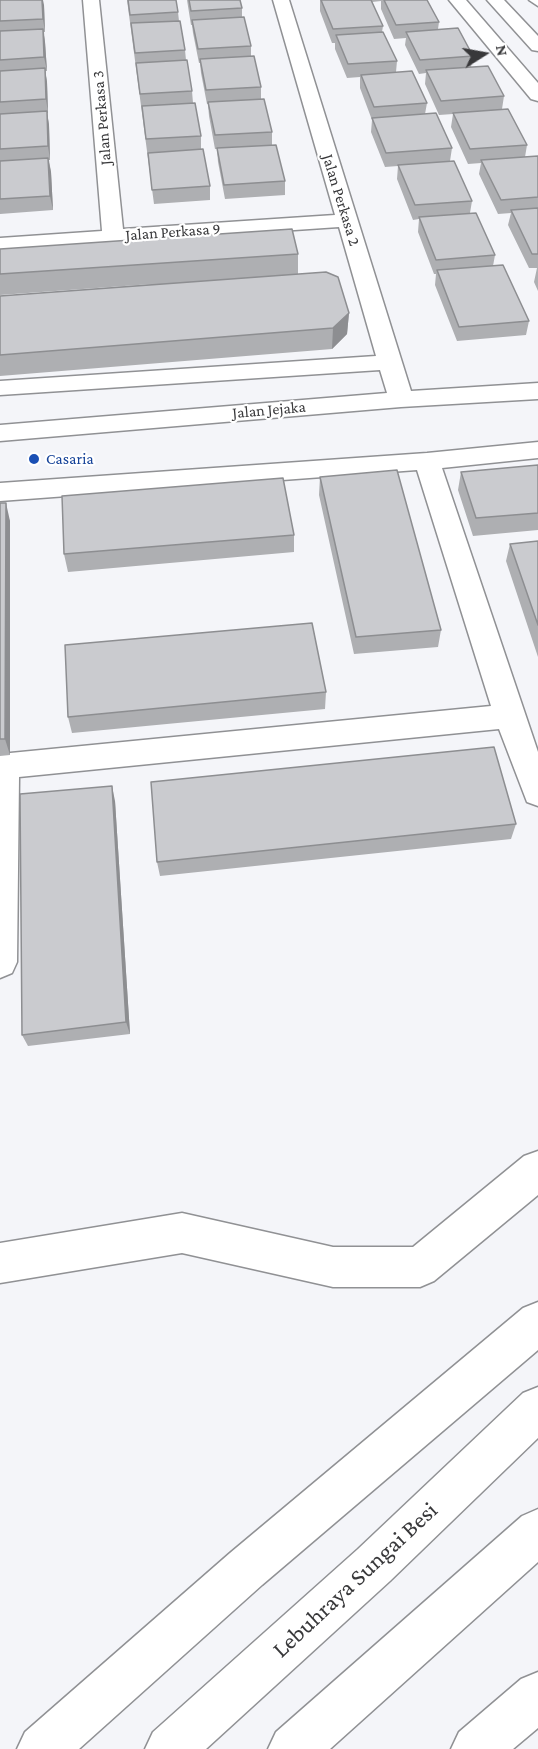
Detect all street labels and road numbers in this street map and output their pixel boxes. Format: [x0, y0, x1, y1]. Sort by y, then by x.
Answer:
street label: Jalan Perkasa 3 [88, 70, 116, 166]
street label: Jalan Perkasa 2 [318, 152, 364, 248]
street label: Jalan Perkasa 9 [125, 219, 221, 245]
street label: Jalan Jejaka [232, 397, 306, 423]
street label: Lebuhraya Sungai Besi [266, 1496, 444, 1664]

